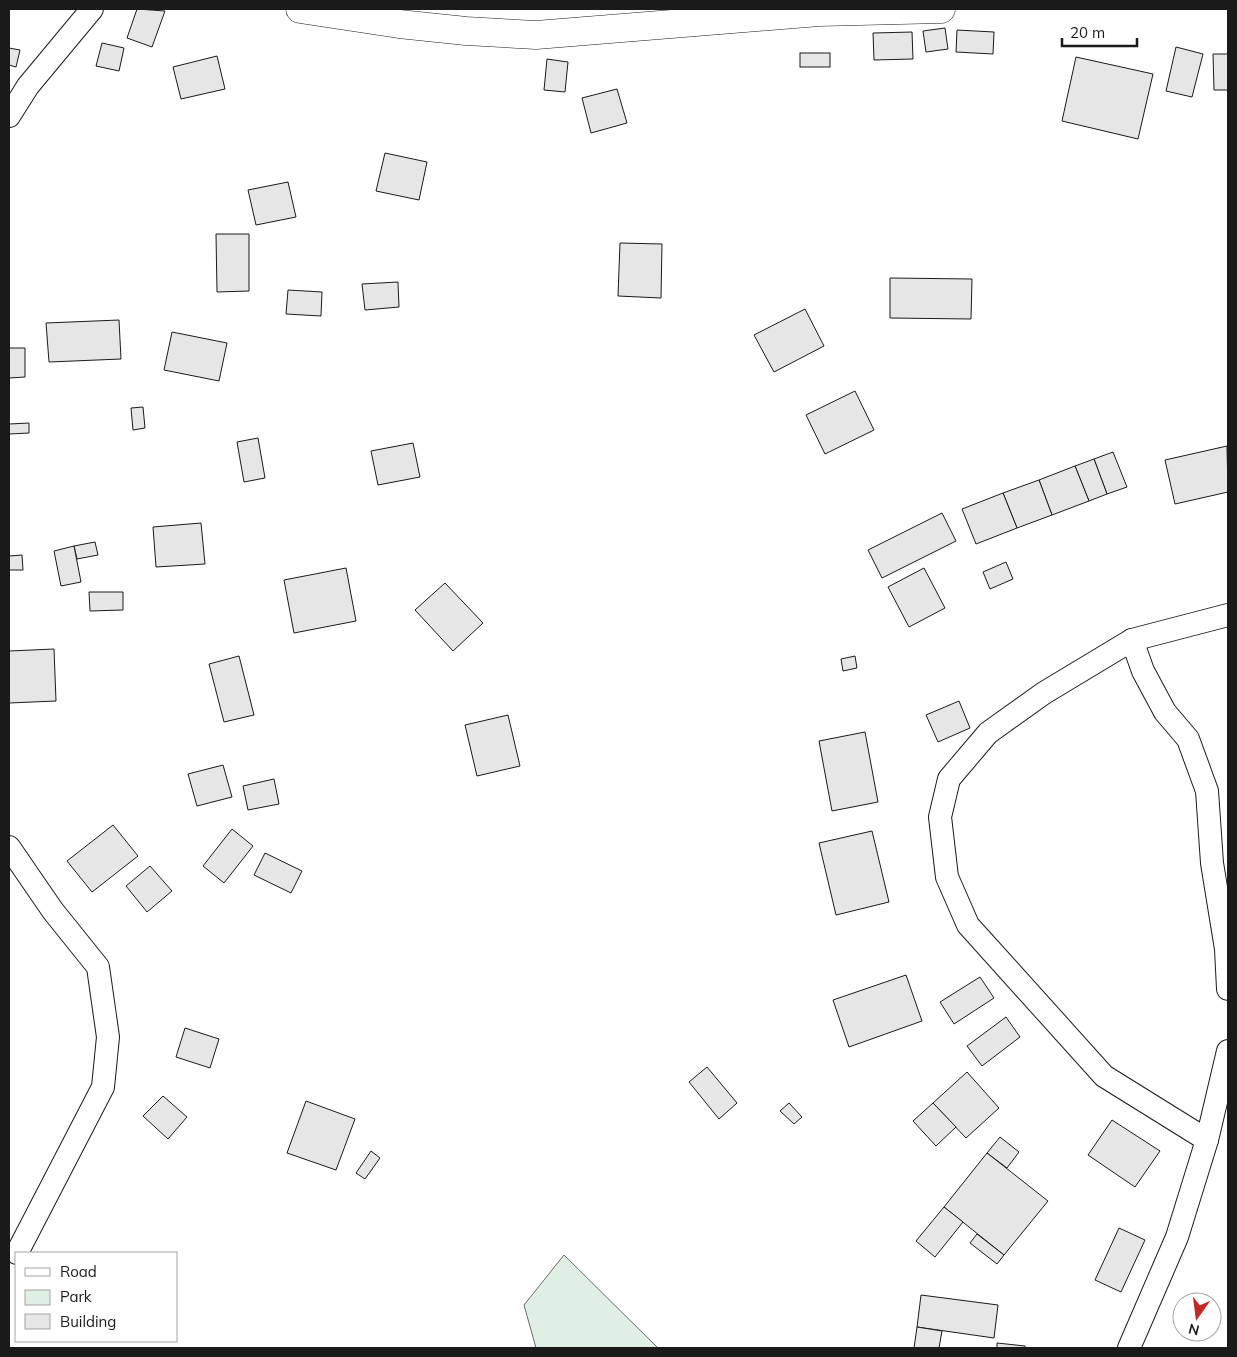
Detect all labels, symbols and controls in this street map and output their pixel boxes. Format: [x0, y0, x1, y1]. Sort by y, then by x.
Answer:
scale bar [1062, 15, 1137, 47]
text: 20 m [1070, 23, 1105, 42]
legend [15, 1252, 178, 1342]
text: Road [60, 1262, 97, 1281]
text: Park [60, 1287, 92, 1306]
north arrow [1172, 1292, 1222, 1342]
text: Building [60, 1312, 116, 1331]
text: N [1187, 1320, 1201, 1340]

